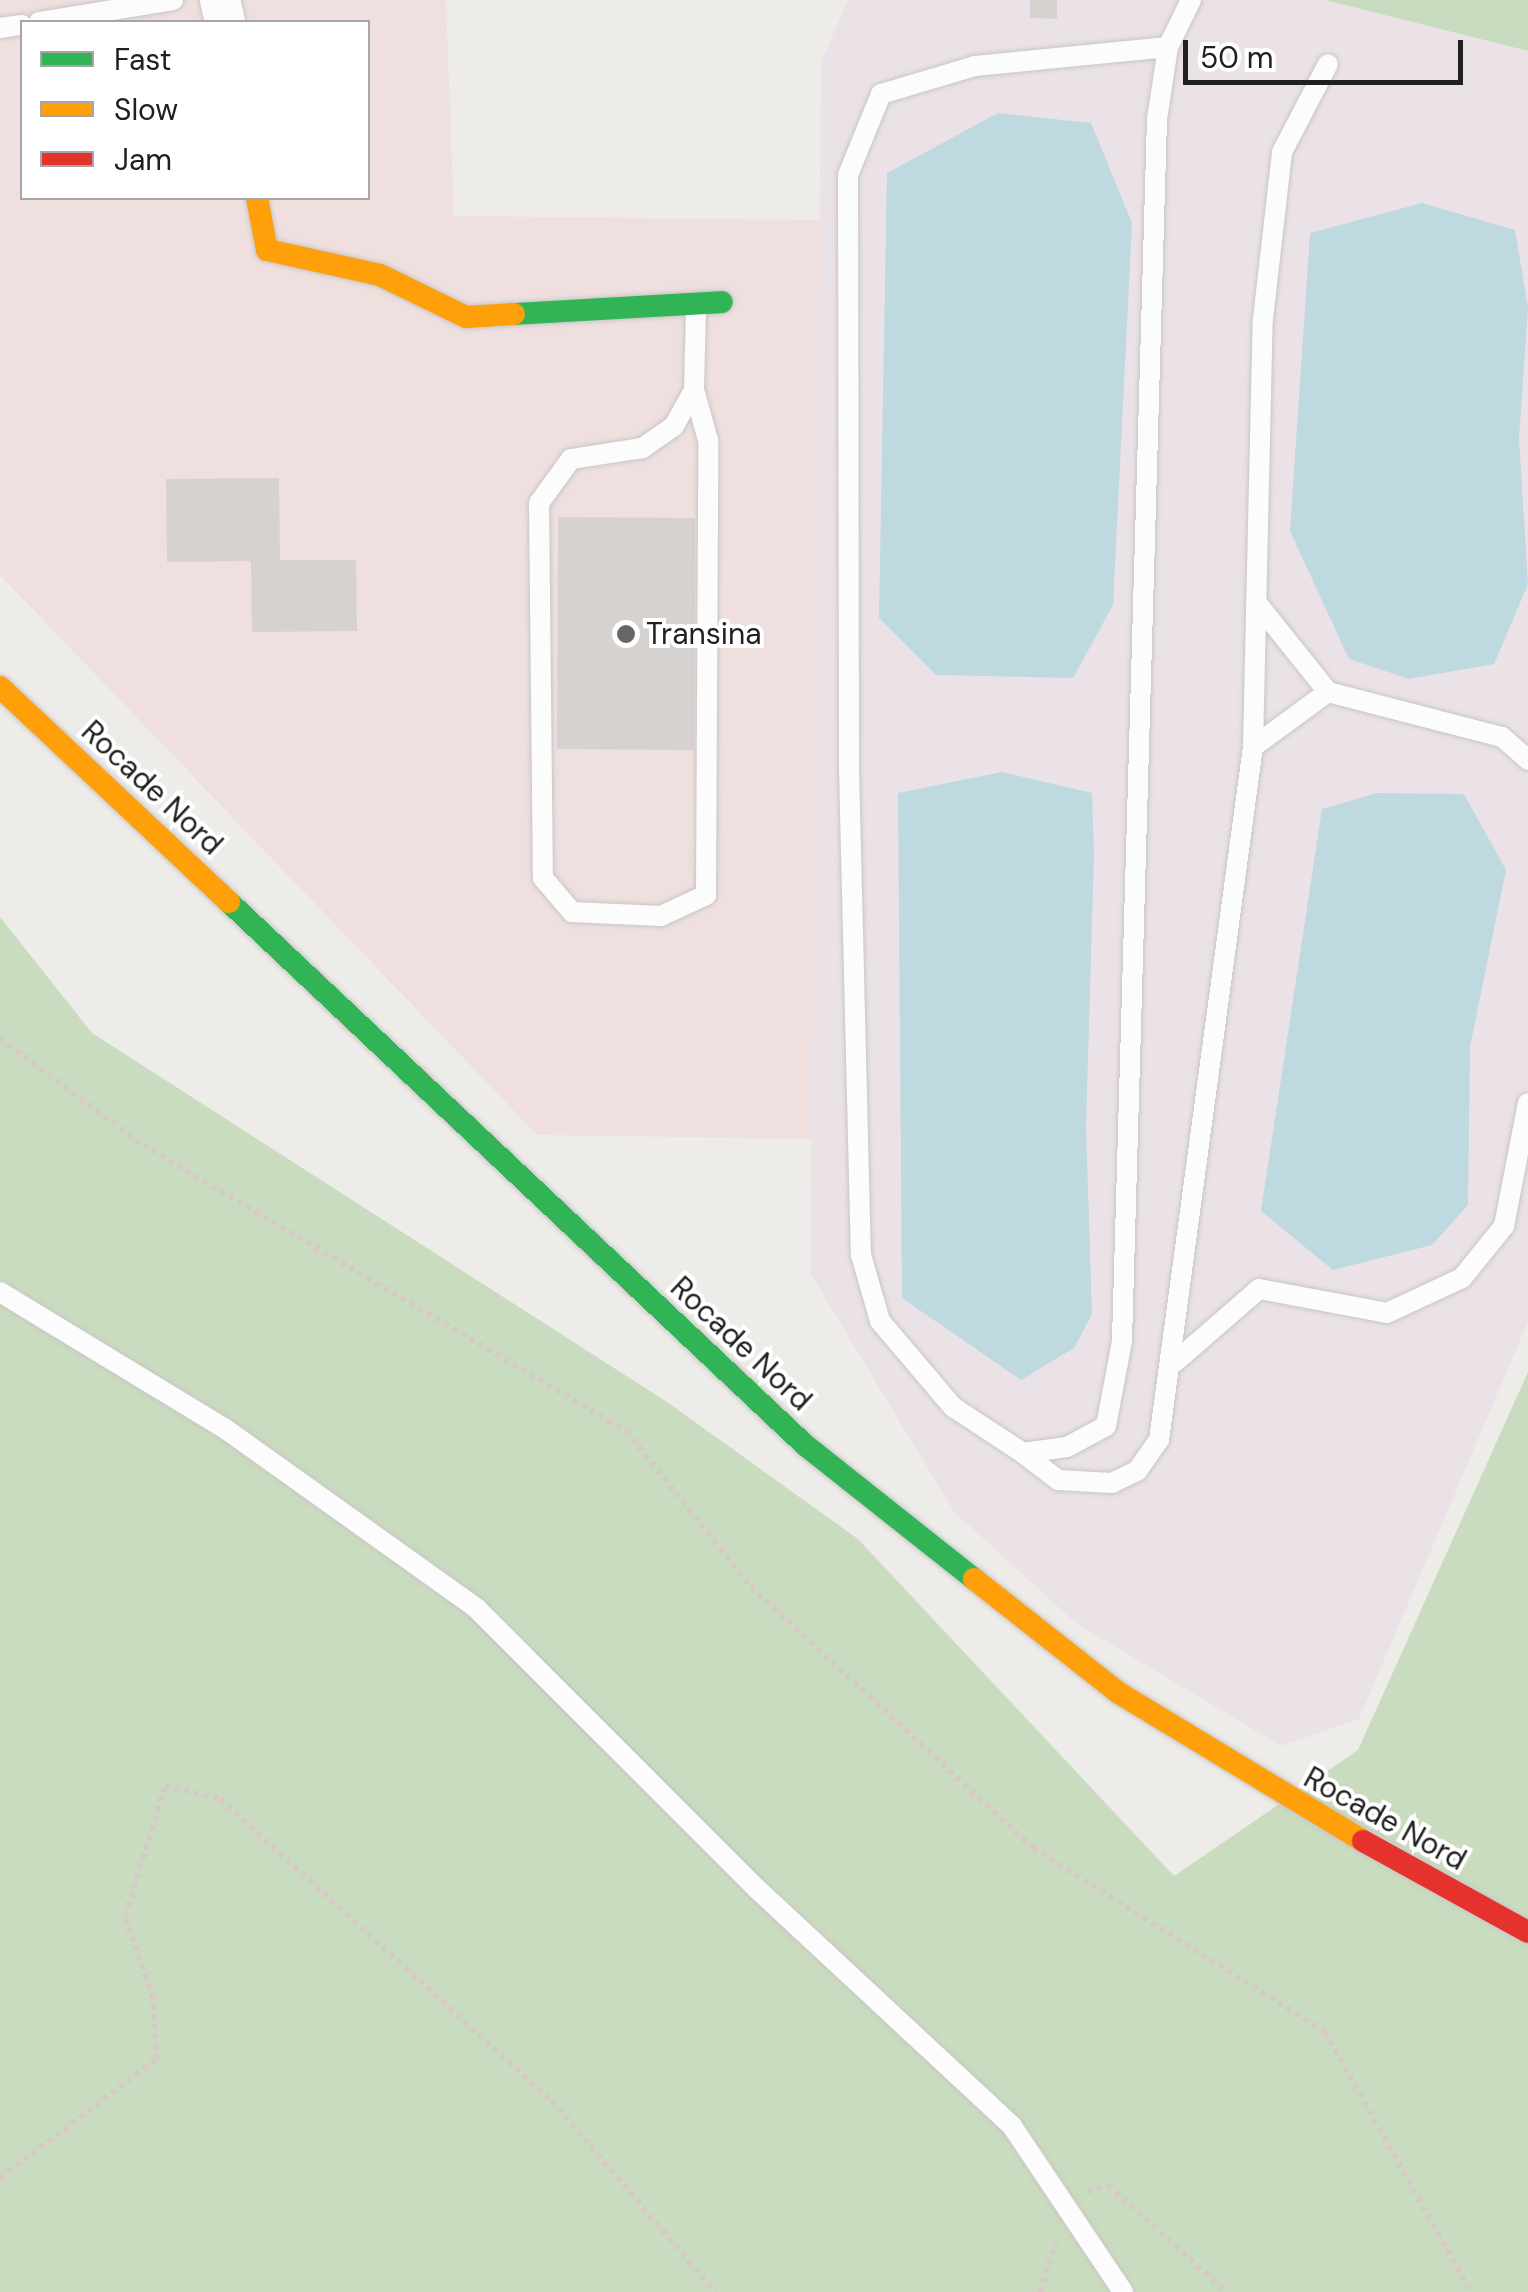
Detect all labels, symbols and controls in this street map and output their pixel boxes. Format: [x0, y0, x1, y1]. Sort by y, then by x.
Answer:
legend [20, 20, 370, 200]
scale bar [1188, 20, 1468, 82]
text: 50 m [1200, 38, 1274, 77]
text: Fast [114, 40, 172, 79]
text: Slow [114, 90, 178, 129]
text: Jam [114, 140, 172, 179]
place label: Transina [646, 616, 762, 652]
marker: Transina [615, 623, 637, 645]
street label: Rocade Nord [74, 713, 230, 863]
street label: Rocade Nord [663, 1269, 819, 1419]
street label: Rocade Nord [1298, 1760, 1472, 1878]

